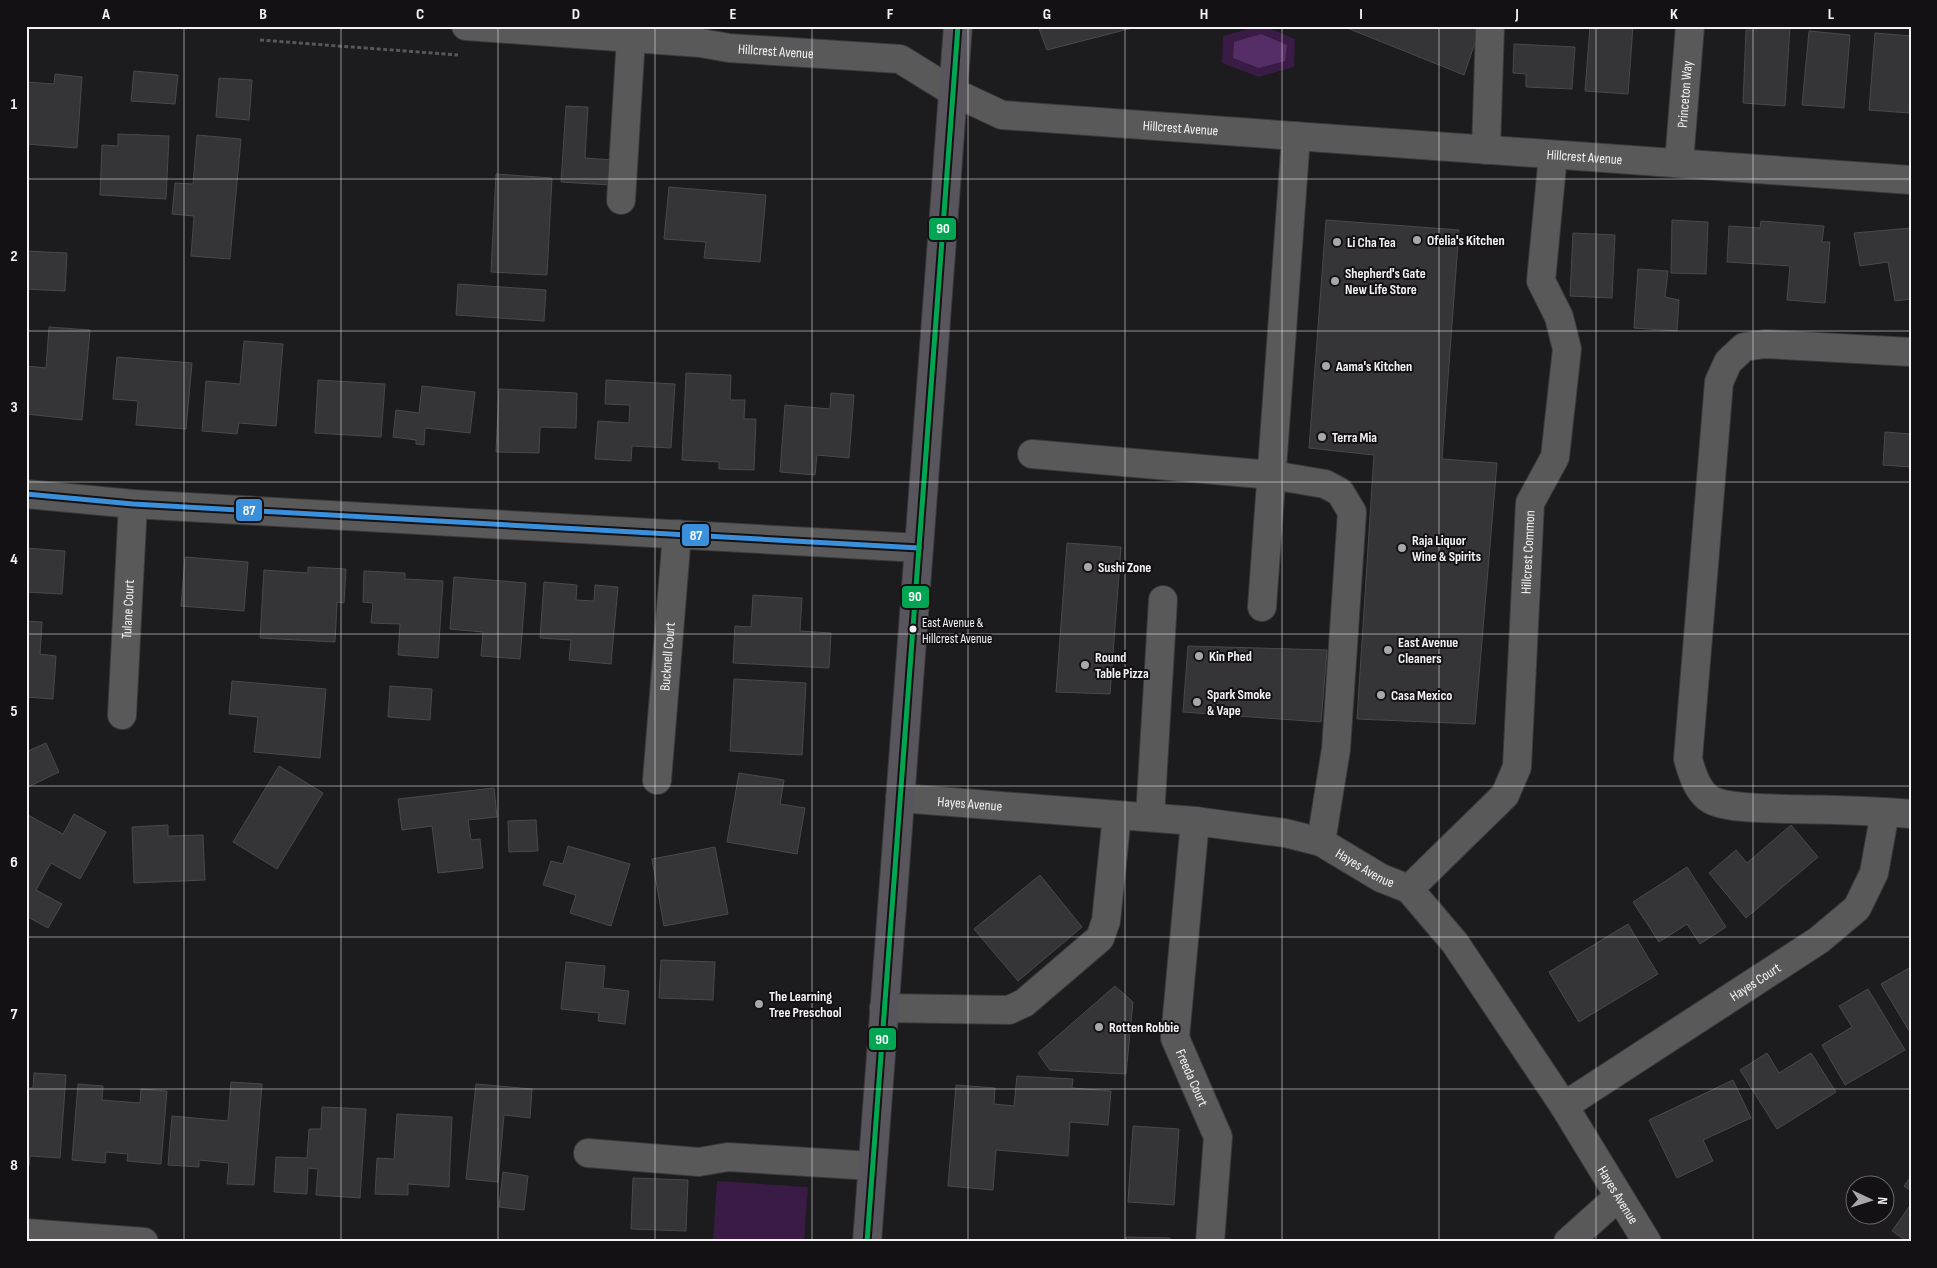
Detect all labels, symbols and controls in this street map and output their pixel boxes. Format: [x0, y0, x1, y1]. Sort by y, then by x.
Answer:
text: A [101, 5, 110, 24]
text: B [259, 5, 267, 24]
text: C [416, 5, 424, 24]
text: D [572, 5, 580, 24]
text: E [730, 5, 737, 24]
text: F [887, 5, 894, 24]
text: G [1043, 5, 1051, 24]
text: H [1200, 5, 1208, 24]
text: I [1359, 5, 1363, 24]
text: J [1514, 5, 1519, 24]
text: K [1670, 5, 1678, 24]
text: L [1828, 5, 1835, 24]
street label: Hillcrest Avenue [737, 41, 814, 62]
street label: Princeton Way [1674, 59, 1696, 129]
text: 1 [11, 95, 18, 114]
street label: Hillcrest Avenue [1142, 117, 1219, 139]
street label: Hillcrest Avenue [1546, 146, 1623, 168]
line badge: 90 [928, 217, 957, 241]
text: 90 [936, 220, 950, 237]
place label: Ofelia's Kitchen [1427, 232, 1505, 249]
place label: Li Cha Tea [1347, 234, 1396, 251]
marker: Ofelia's Kitchen [1411, 234, 1423, 246]
marker: Li Cha Tea [1331, 236, 1343, 248]
text: 2 [10, 247, 18, 266]
place label: Shepherd's Gate New Life Store [1345, 265, 1426, 298]
marker: Shepherd's Gate New Life Store [1329, 275, 1341, 287]
place label: Aama's Kitchen [1335, 358, 1412, 375]
marker: Aama's Kitchen [1320, 360, 1332, 372]
text: 3 [10, 398, 18, 417]
place label: Terra Mia [1332, 429, 1377, 446]
marker: Terra Mia [1316, 431, 1328, 443]
line badge: 87 [235, 498, 263, 522]
text: 87 [243, 502, 256, 519]
street label: Hillcrest Common [1518, 510, 1539, 594]
line badge: 87 [681, 523, 710, 547]
text: 87 [690, 527, 703, 544]
place label: Raja Liquor Wine & Spirits [1412, 532, 1481, 565]
marker: Raja Liquor Wine & Spirits [1396, 542, 1408, 554]
text: 4 [10, 550, 18, 569]
place label: Sushi Zone [1098, 559, 1151, 576]
marker: Sushi Zone [1082, 561, 1094, 573]
street label: Tulane Court [118, 579, 138, 639]
line badge: 90 [901, 585, 930, 609]
text: 90 [908, 588, 922, 605]
place label: East Avenue & Hillcrest Avenue [922, 615, 992, 647]
street label: Bucknell Court [656, 621, 679, 692]
marker: East Avenue & Hillcrest Avenue [908, 624, 918, 634]
place label: East Avenue Cleaners [1398, 634, 1458, 667]
marker: East Avenue Cleaners [1382, 644, 1394, 656]
place label: Kin Phed [1209, 648, 1252, 665]
place label: Round Table Pizza [1095, 649, 1149, 682]
marker: Kin Phed [1193, 650, 1205, 662]
marker: Round Table Pizza [1079, 659, 1091, 671]
place label: Spark Smoke & Vape [1207, 686, 1271, 719]
place label: Casa Mexico [1391, 687, 1452, 704]
marker: Casa Mexico [1375, 689, 1387, 701]
marker: Spark Smoke & Vape [1191, 696, 1203, 708]
text: 5 [10, 702, 18, 721]
street label: Hayes Avenue [937, 793, 1003, 815]
street label: Hayes Avenue [1332, 845, 1397, 891]
text: 6 [10, 853, 18, 872]
street label: Hayes Court [1727, 959, 1784, 1005]
place label: The Learning Tree Preschool [769, 988, 842, 1021]
marker: The Learning Tree Preschool [753, 998, 765, 1010]
text: 7 [11, 1005, 18, 1024]
place label: Rotten Robbie [1109, 1019, 1179, 1036]
marker: Rotten Robbie [1093, 1021, 1105, 1033]
line badge: 90 [868, 1027, 897, 1051]
text: 90 [875, 1031, 889, 1048]
street label: Freeda Court [1172, 1047, 1212, 1109]
text: 8 [10, 1156, 18, 1175]
street label: Hayes Avenue [1594, 1163, 1642, 1227]
north arrow [1844, 1176, 1894, 1226]
text: N [1874, 1197, 1891, 1205]

